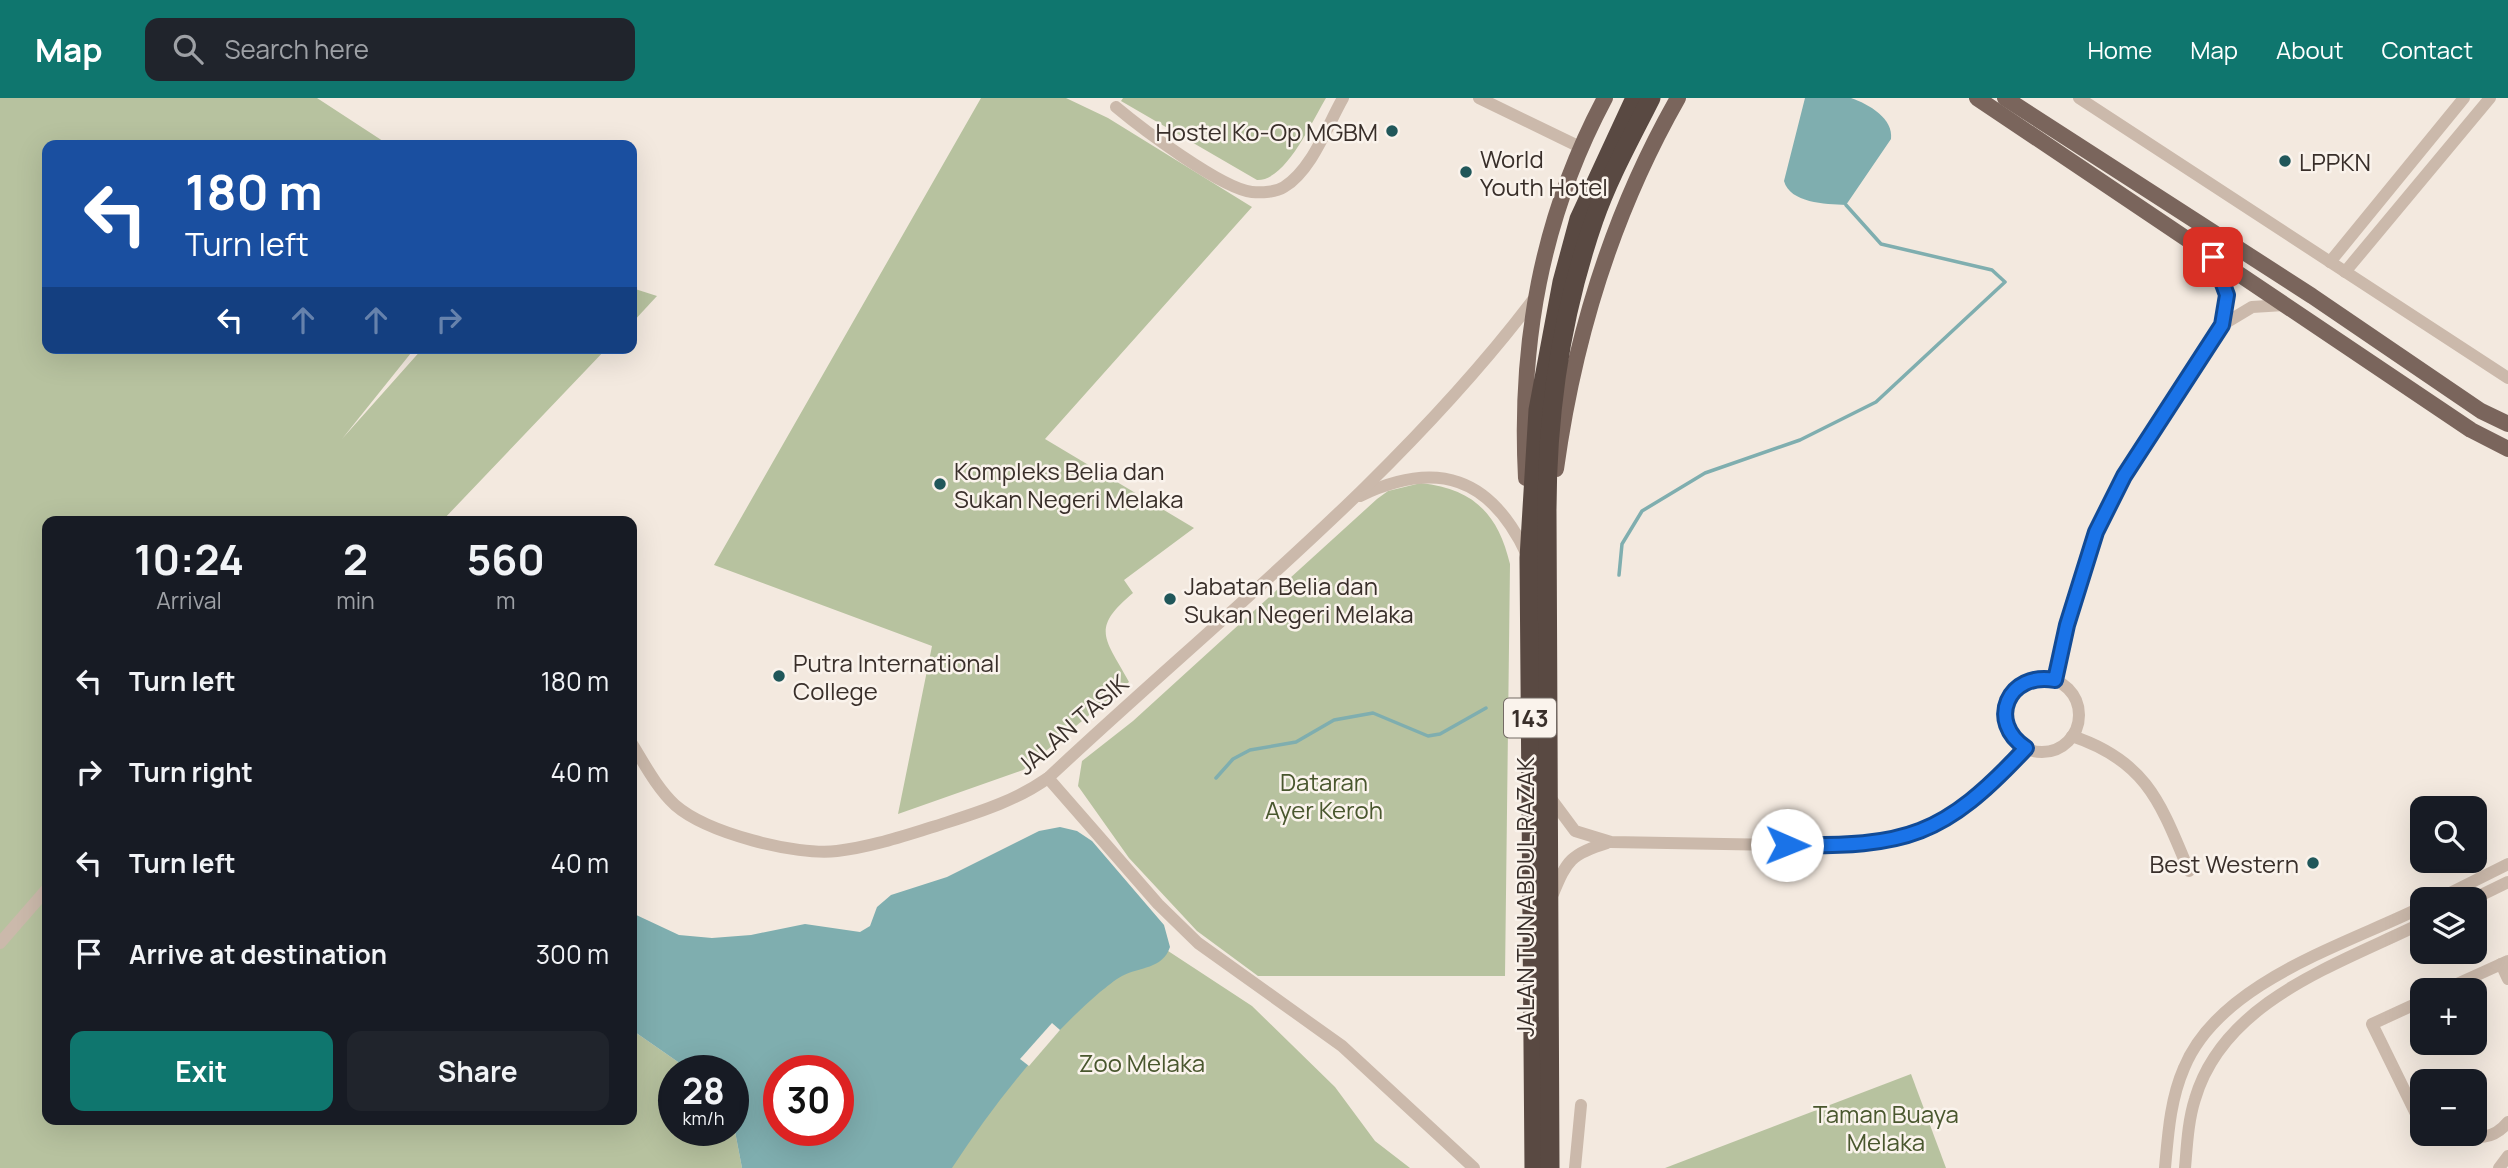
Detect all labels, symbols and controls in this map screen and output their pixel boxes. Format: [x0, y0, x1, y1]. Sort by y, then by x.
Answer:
search box [145, 18, 635, 81]
text: Map [35, 27, 103, 72]
icon: search [169, 30, 207, 68]
text: Search here [225, 31, 369, 67]
text: Home [2087, 33, 2152, 66]
text: Map [2190, 33, 2238, 66]
text: About [2276, 33, 2344, 66]
text: Contact [2382, 33, 2473, 66]
place label: Hostel Ko-Op MGBM [1155, 115, 1378, 148]
marker: Hostel Ko-Op MGBM [1384, 123, 1400, 139]
place label: World Youth Hotel [1480, 142, 1608, 203]
place label: LPPKN [2299, 145, 2371, 178]
marker: LPPKN [2277, 153, 2293, 169]
text: 180 m [185, 158, 323, 225]
marker: World Youth Hotel [1458, 164, 1474, 180]
icon: left [70, 168, 161, 259]
text: Turn left [185, 222, 309, 266]
pin [2183, 227, 2243, 287]
icon: arrive [2194, 238, 2232, 276]
icon: left [211, 301, 249, 339]
icon: ahead [284, 301, 322, 339]
icon: ahead [357, 301, 395, 339]
icon: right [430, 301, 468, 339]
place label: Kompleks Belia dan Sukan Negeri Melaka [954, 454, 1183, 515]
marker: Kompleks Belia dan Sukan Negeri Melaka [932, 476, 948, 492]
text: 10:24 [134, 530, 244, 588]
text: 2 [343, 530, 368, 588]
text: 560 [467, 530, 545, 588]
place label: Jabatan Belia dan Sukan Negeri Melaka [1184, 569, 1413, 630]
text: Arrival [156, 584, 222, 616]
text: min [336, 584, 375, 616]
text: m [496, 584, 516, 616]
marker: Jabatan Belia dan Sukan Negeri Melaka [1162, 591, 1178, 607]
place label: Putra International College [793, 646, 1000, 707]
icon: left [70, 662, 108, 700]
text: Turn left [129, 663, 236, 699]
text: 180 m [541, 663, 609, 699]
street label: JALAN TASIK [1009, 666, 1135, 782]
marker: Putra International College [771, 668, 787, 684]
road number: 143 [1504, 698, 1556, 738]
icon: right [70, 753, 108, 791]
text: Turn right [129, 754, 253, 790]
text: 40 m [551, 754, 609, 790]
street label: JALAN TUN ABDUL RAZAK [1508, 756, 1541, 1037]
park label: Dataran Ayer Keroh [1265, 765, 1383, 826]
map controls [2410, 796, 2487, 1146]
button: search [2410, 796, 2487, 873]
position arrow [1750, 808, 1824, 882]
icon: left [70, 844, 108, 882]
text: Turn left [129, 845, 236, 881]
text: 40 m [551, 845, 609, 881]
place label: Best Western [2150, 847, 2299, 880]
marker: Best Western [2305, 855, 2321, 871]
button: layers [2410, 887, 2487, 964]
icon: arrive [70, 935, 108, 973]
text: Arrive at destination [129, 936, 387, 972]
text: 300 m [536, 936, 609, 972]
button: + [2410, 978, 2487, 1055]
button: Exit [70, 1031, 333, 1111]
button: Share [347, 1031, 609, 1111]
park label: Zoo Melaka [1079, 1046, 1205, 1079]
speed limit sign: 30 [763, 1055, 854, 1146]
text: 28 [682, 1067, 725, 1115]
button: − [2410, 1069, 2487, 1146]
park label: Taman Buaya Melaka [1813, 1097, 1959, 1158]
text: km/h [683, 1106, 724, 1130]

